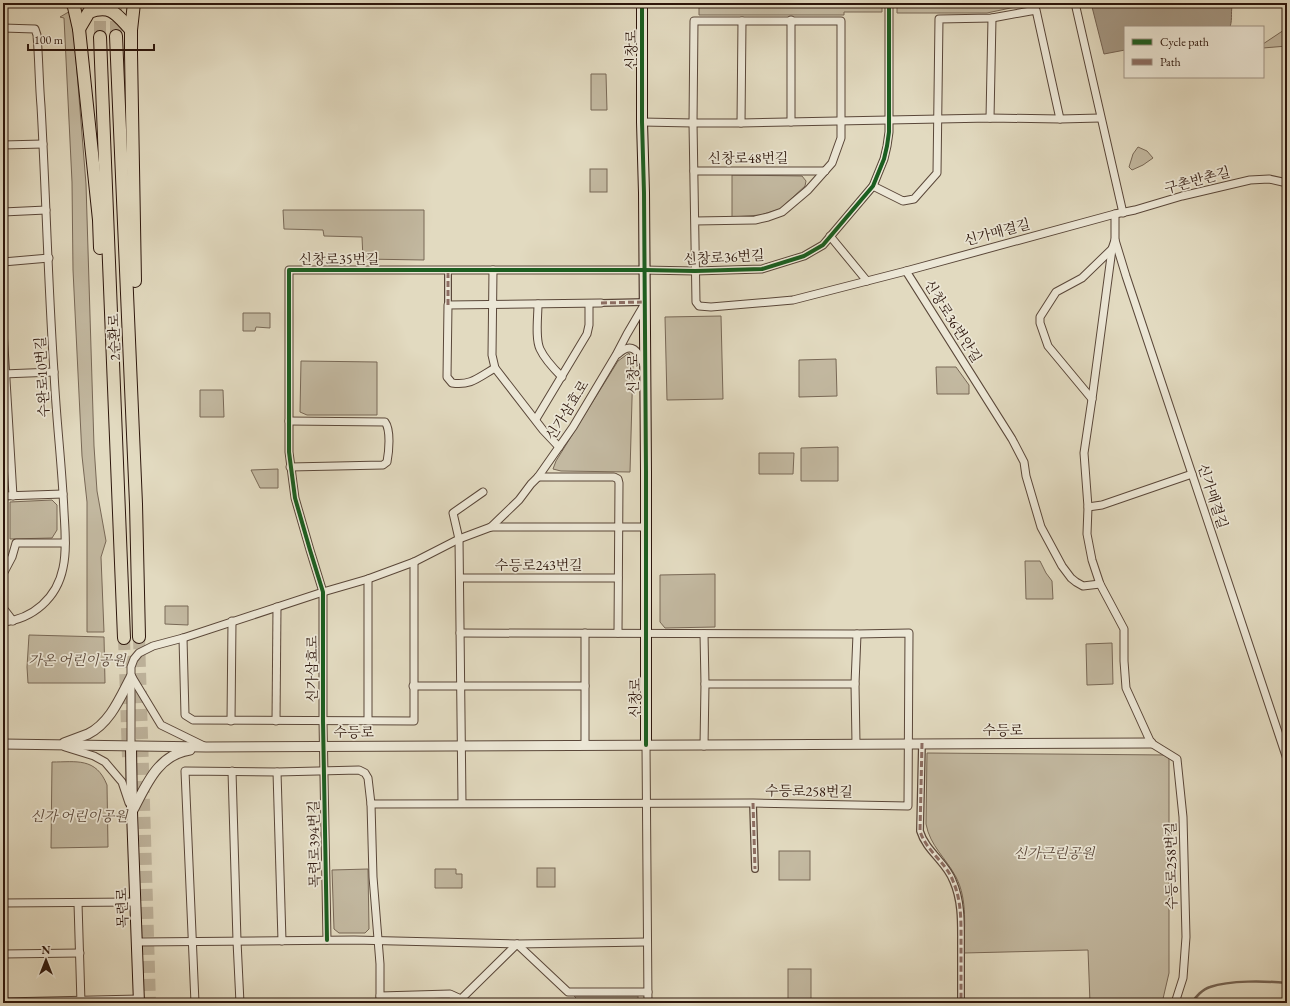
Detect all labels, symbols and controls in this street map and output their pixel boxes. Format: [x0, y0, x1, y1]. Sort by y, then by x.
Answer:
scale bar [28, 26, 154, 52]
legend [1124, 26, 1264, 78]
street label: 신창로 [622, 29, 640, 70]
text: 100 m [34, 32, 64, 48]
text: Cycle path [1160, 34, 1209, 50]
text: Path [1160, 54, 1181, 70]
street label: 신창로48번길 [707, 149, 789, 167]
street label: 구촌반촌길 [1162, 163, 1232, 197]
street label: 신가매결길 [962, 215, 1032, 249]
street label: 신창로36번길 [683, 246, 765, 268]
street label: 신창로35번길 [298, 250, 380, 268]
street label: 신창로36번안길 [920, 276, 986, 366]
street label: 2순환로 [104, 313, 124, 361]
street label: 수완로10번길 [31, 336, 53, 418]
street label: 신창로 [624, 353, 642, 394]
street label: 신가삼효로 [541, 376, 593, 443]
street label: 신가매결길 [1194, 461, 1232, 531]
street label: 수등로243번길 [495, 556, 583, 574]
street label: 신가삼효로 [303, 635, 321, 703]
park label: 가온 어린이공원 [28, 651, 127, 669]
street label: 신창로 [626, 677, 644, 718]
street label: 수등로 [983, 721, 1024, 739]
street label: 수등로 [334, 723, 375, 741]
street label: 수등로258번길 [765, 781, 853, 801]
street label: 목련로394번길 [304, 800, 324, 888]
park label: 신가 어린이공원 [30, 807, 129, 825]
street label: 수등로258번길 [1161, 822, 1181, 910]
park label: 신가근린공원 [1013, 844, 1096, 862]
street label: 목련로 [112, 887, 132, 929]
north arrow [26, 940, 66, 980]
text: N [42, 943, 51, 957]

